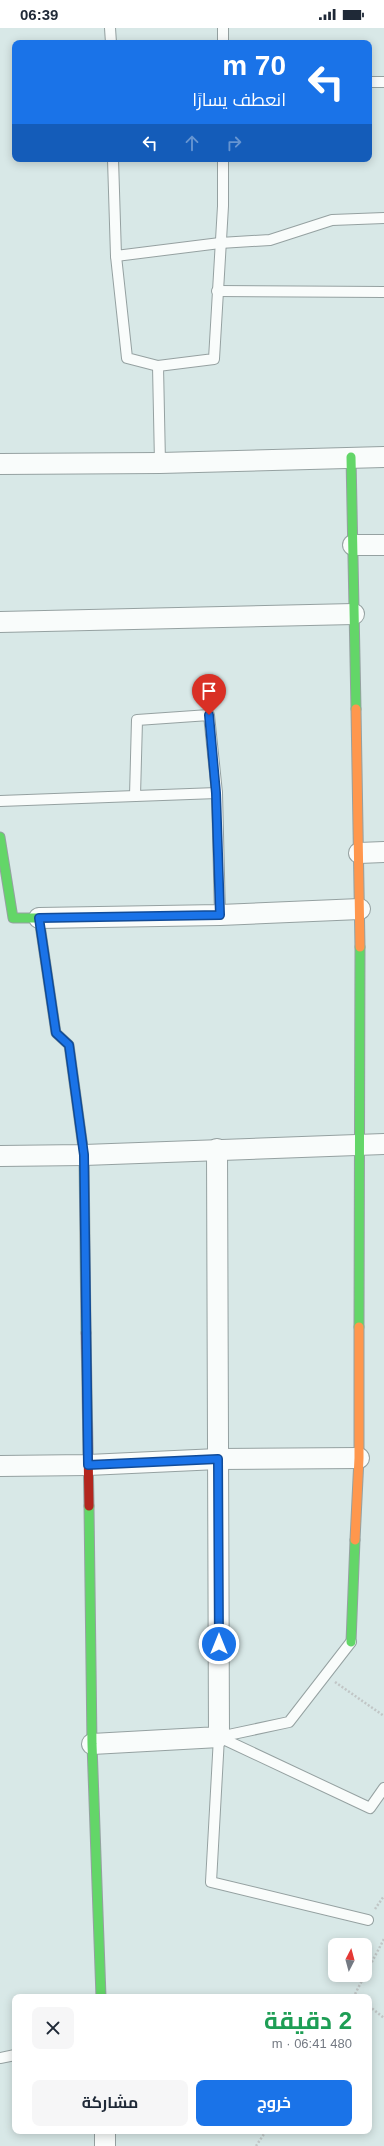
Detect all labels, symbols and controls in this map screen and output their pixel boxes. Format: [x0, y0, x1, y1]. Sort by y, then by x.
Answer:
text: 06:39 [20, 6, 58, 23]
text: 70 m [222, 50, 286, 81]
icon: left [300, 56, 352, 108]
text: انعطف يسارًا [192, 90, 286, 110]
icon: left [139, 132, 161, 154]
icon: ahead [181, 132, 203, 154]
icon: right [223, 132, 245, 154]
pin [192, 674, 226, 715]
icon: arrive [198, 680, 220, 702]
position arrow [198, 1623, 240, 1665]
north arrow [328, 1938, 372, 1982]
map controls [328, 1938, 372, 1982]
button: close [32, 2007, 74, 2049]
text: 2 دقيقة [264, 2007, 352, 2034]
text: 480 m · 06:41 [272, 2036, 352, 2051]
button: مشاركة [32, 2080, 188, 2126]
button: خروج [196, 2080, 352, 2126]

